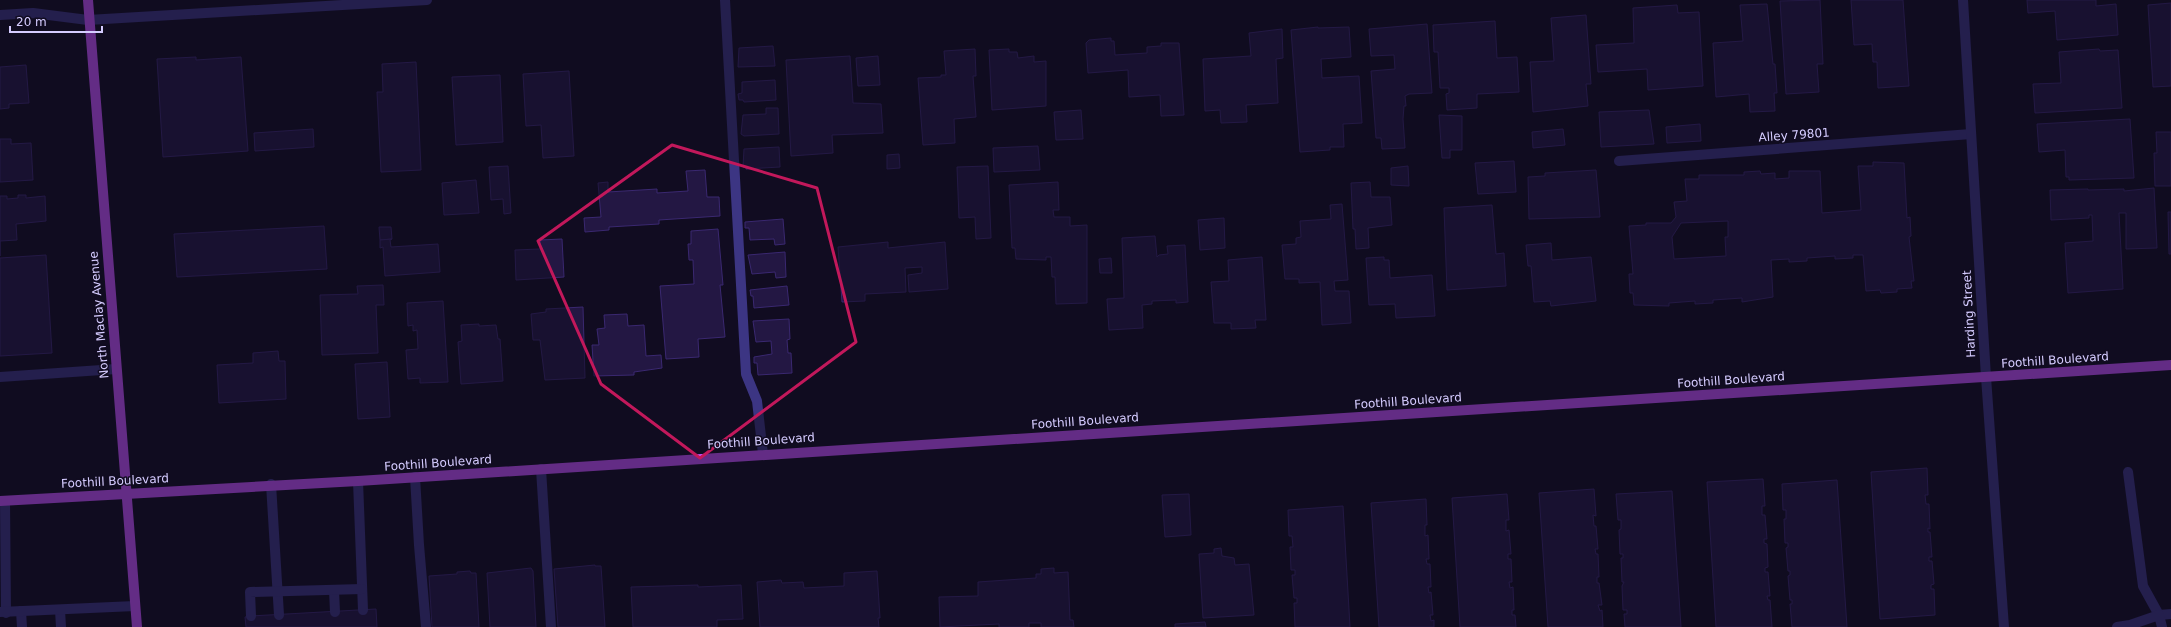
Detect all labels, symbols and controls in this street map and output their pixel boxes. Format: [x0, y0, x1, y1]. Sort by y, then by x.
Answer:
scale bar [10, 8, 102, 34]
text: 20 m [16, 15, 47, 29]
street label: Alley 79801 [1758, 126, 1830, 144]
street label: North Maclay Avenue [86, 251, 112, 379]
street label: Harding Street [1960, 270, 1978, 358]
street label: Foothill Boulevard [2001, 349, 2109, 371]
street label: Foothill Boulevard [1677, 369, 1785, 391]
street label: Foothill Boulevard [1354, 390, 1462, 412]
street label: Foothill Boulevard [1031, 410, 1139, 432]
street label: Foothill Boulevard [707, 430, 815, 452]
street label: Foothill Boulevard [384, 452, 492, 474]
street label: Foothill Boulevard [61, 471, 169, 491]

